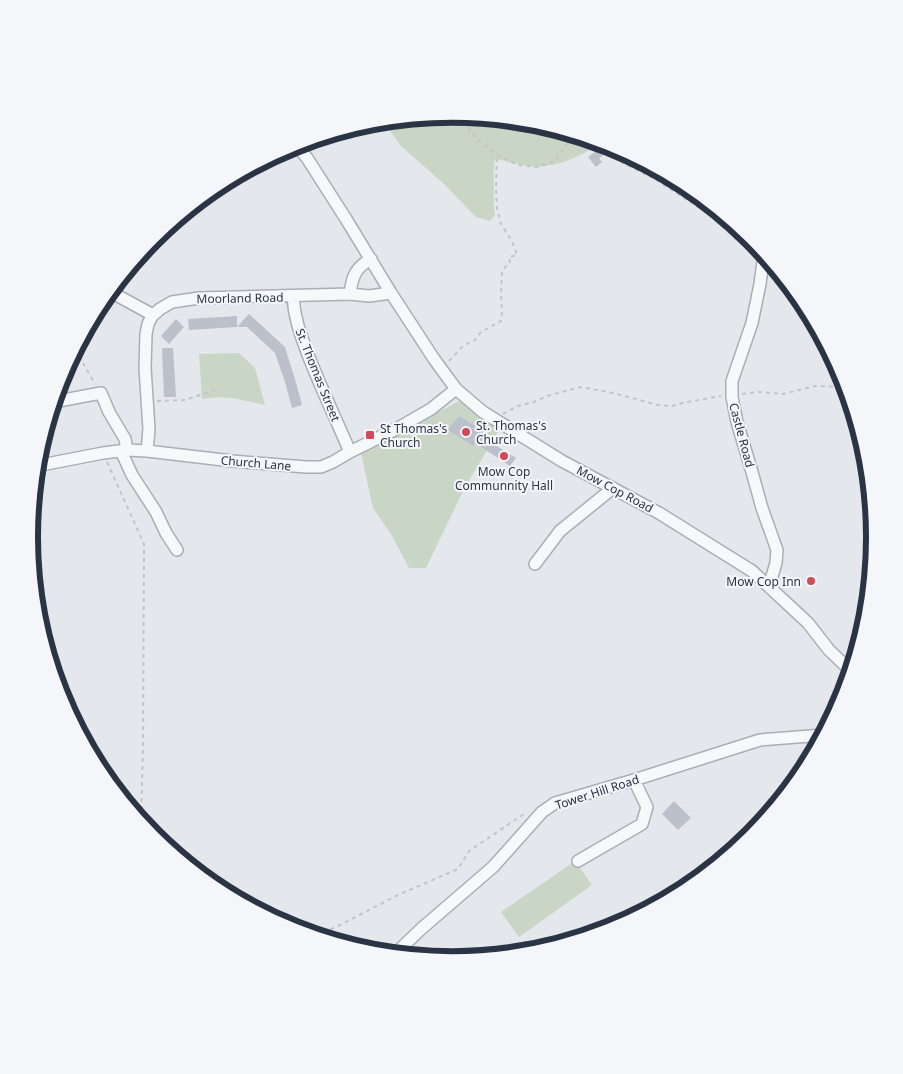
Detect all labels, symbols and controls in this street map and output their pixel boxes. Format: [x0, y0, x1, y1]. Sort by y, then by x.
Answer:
street label: Moorland Road [196, 289, 284, 307]
street label: St. Thomas Street [292, 326, 345, 425]
street label: Castle Road [725, 401, 759, 469]
place label: St. Thomas's Church [476, 417, 547, 448]
place label: St Thomas's Church [380, 420, 447, 451]
marker: St. Thomas's Church [460, 426, 472, 438]
marker: St Thomas's Church [364, 429, 376, 441]
marker: Mow Cop Communnity Hall [498, 450, 510, 462]
street label: Church Lane [220, 451, 292, 475]
street label: Mow Cop Road [574, 462, 656, 516]
place label: Mow Cop Communnity Hall [455, 463, 553, 494]
place label: Mow Cop Inn [726, 573, 801, 590]
marker: Mow Cop Inn [805, 575, 817, 587]
street label: Tower Hill Road [553, 770, 641, 814]

